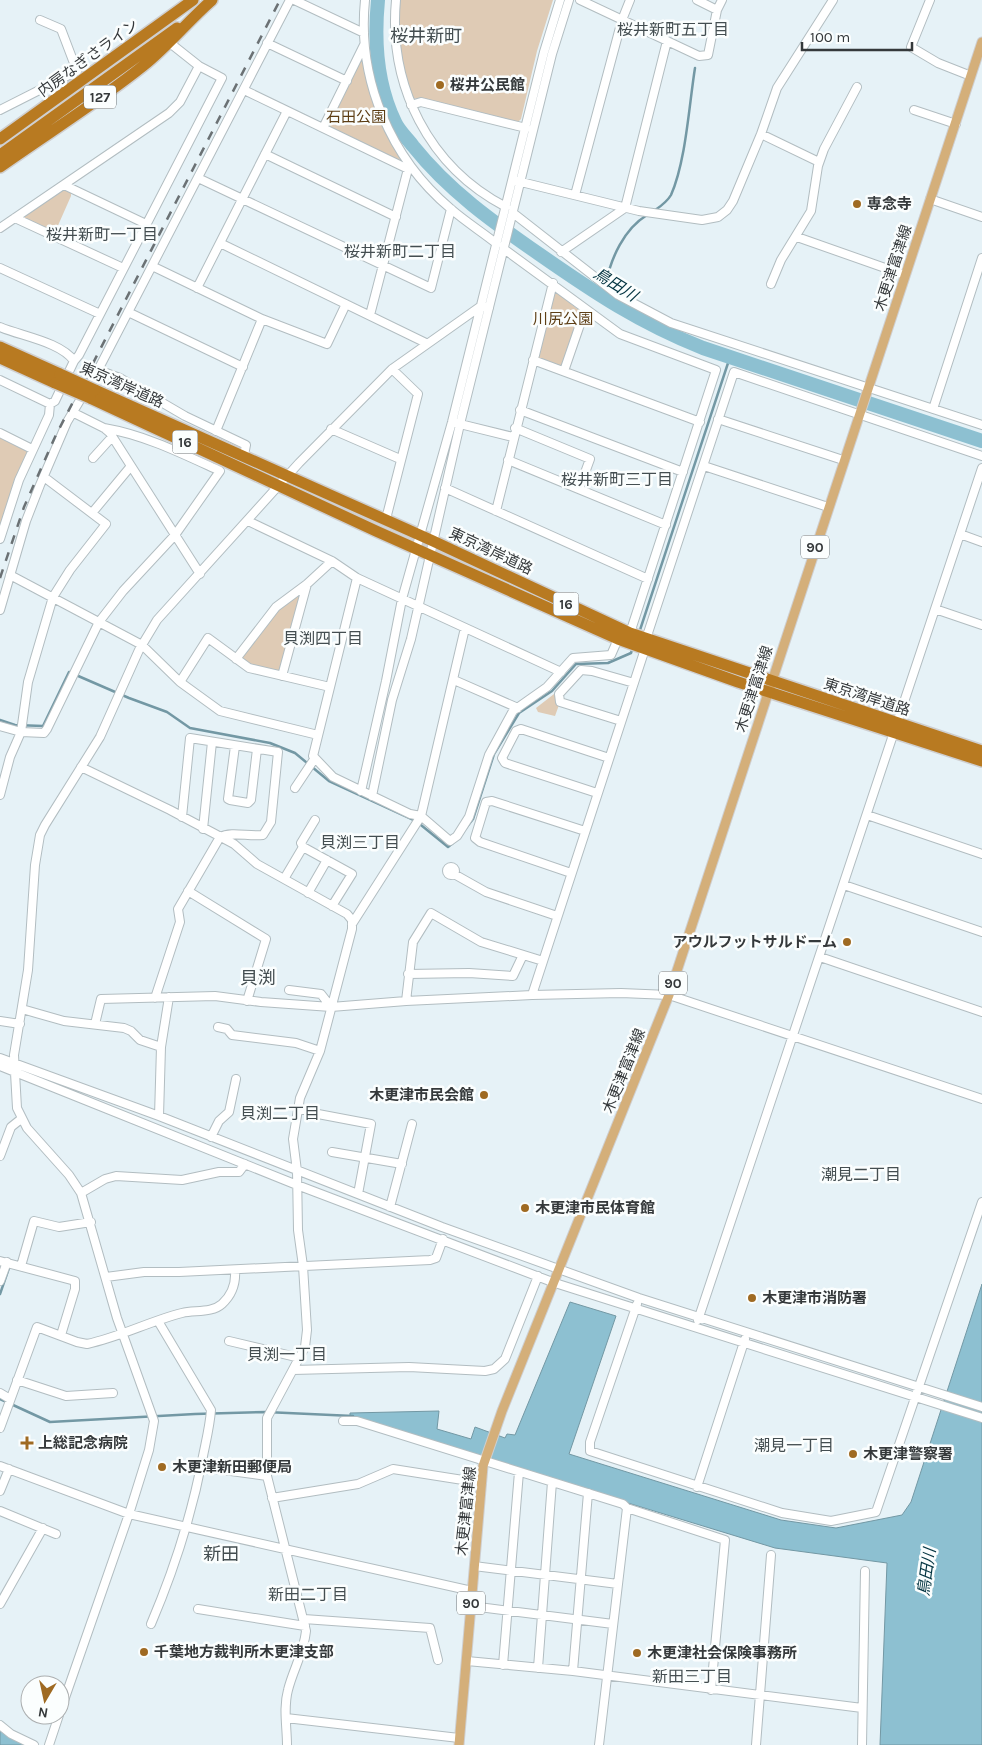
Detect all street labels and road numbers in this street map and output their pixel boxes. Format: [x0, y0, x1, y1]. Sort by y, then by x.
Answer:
street label: 内房なぎさライン [34, 15, 142, 101]
road number: 127 [84, 85, 116, 108]
street label: 木更津富津線 [871, 222, 915, 314]
street label: 東京湾岸道路 [77, 358, 167, 412]
road number: 16 [172, 431, 198, 454]
street label: 東京湾岸道路 [446, 524, 536, 578]
road number: 90 [801, 536, 829, 558]
road number: 16 [554, 592, 578, 616]
street label: 木更津富津線 [732, 643, 776, 735]
street label: 東京湾岸道路 [821, 675, 913, 719]
road number: 90 [659, 971, 687, 994]
street label: 木更津富津線 [599, 1026, 649, 1116]
street label: 木更津富津線 [452, 1465, 480, 1557]
road number: 90 [457, 1592, 485, 1615]

